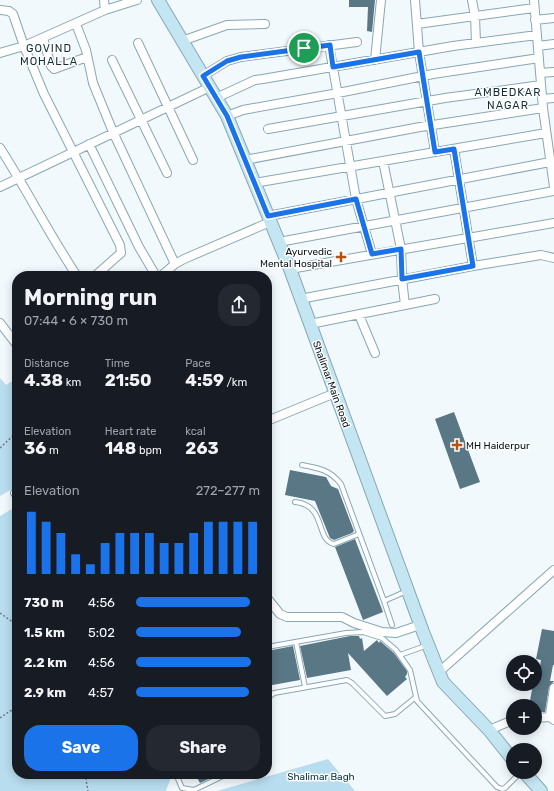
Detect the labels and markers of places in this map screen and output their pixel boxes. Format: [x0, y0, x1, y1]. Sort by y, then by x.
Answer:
pin [287, 31, 321, 65]
place label: Ayurvedic Mental Hospital [260, 246, 332, 270]
marker: Ayurvedic Mental Hospital [335, 251, 347, 263]
marker: MH Haiderpur [451, 439, 463, 451]
place label: MH Haiderpur [466, 440, 530, 452]

